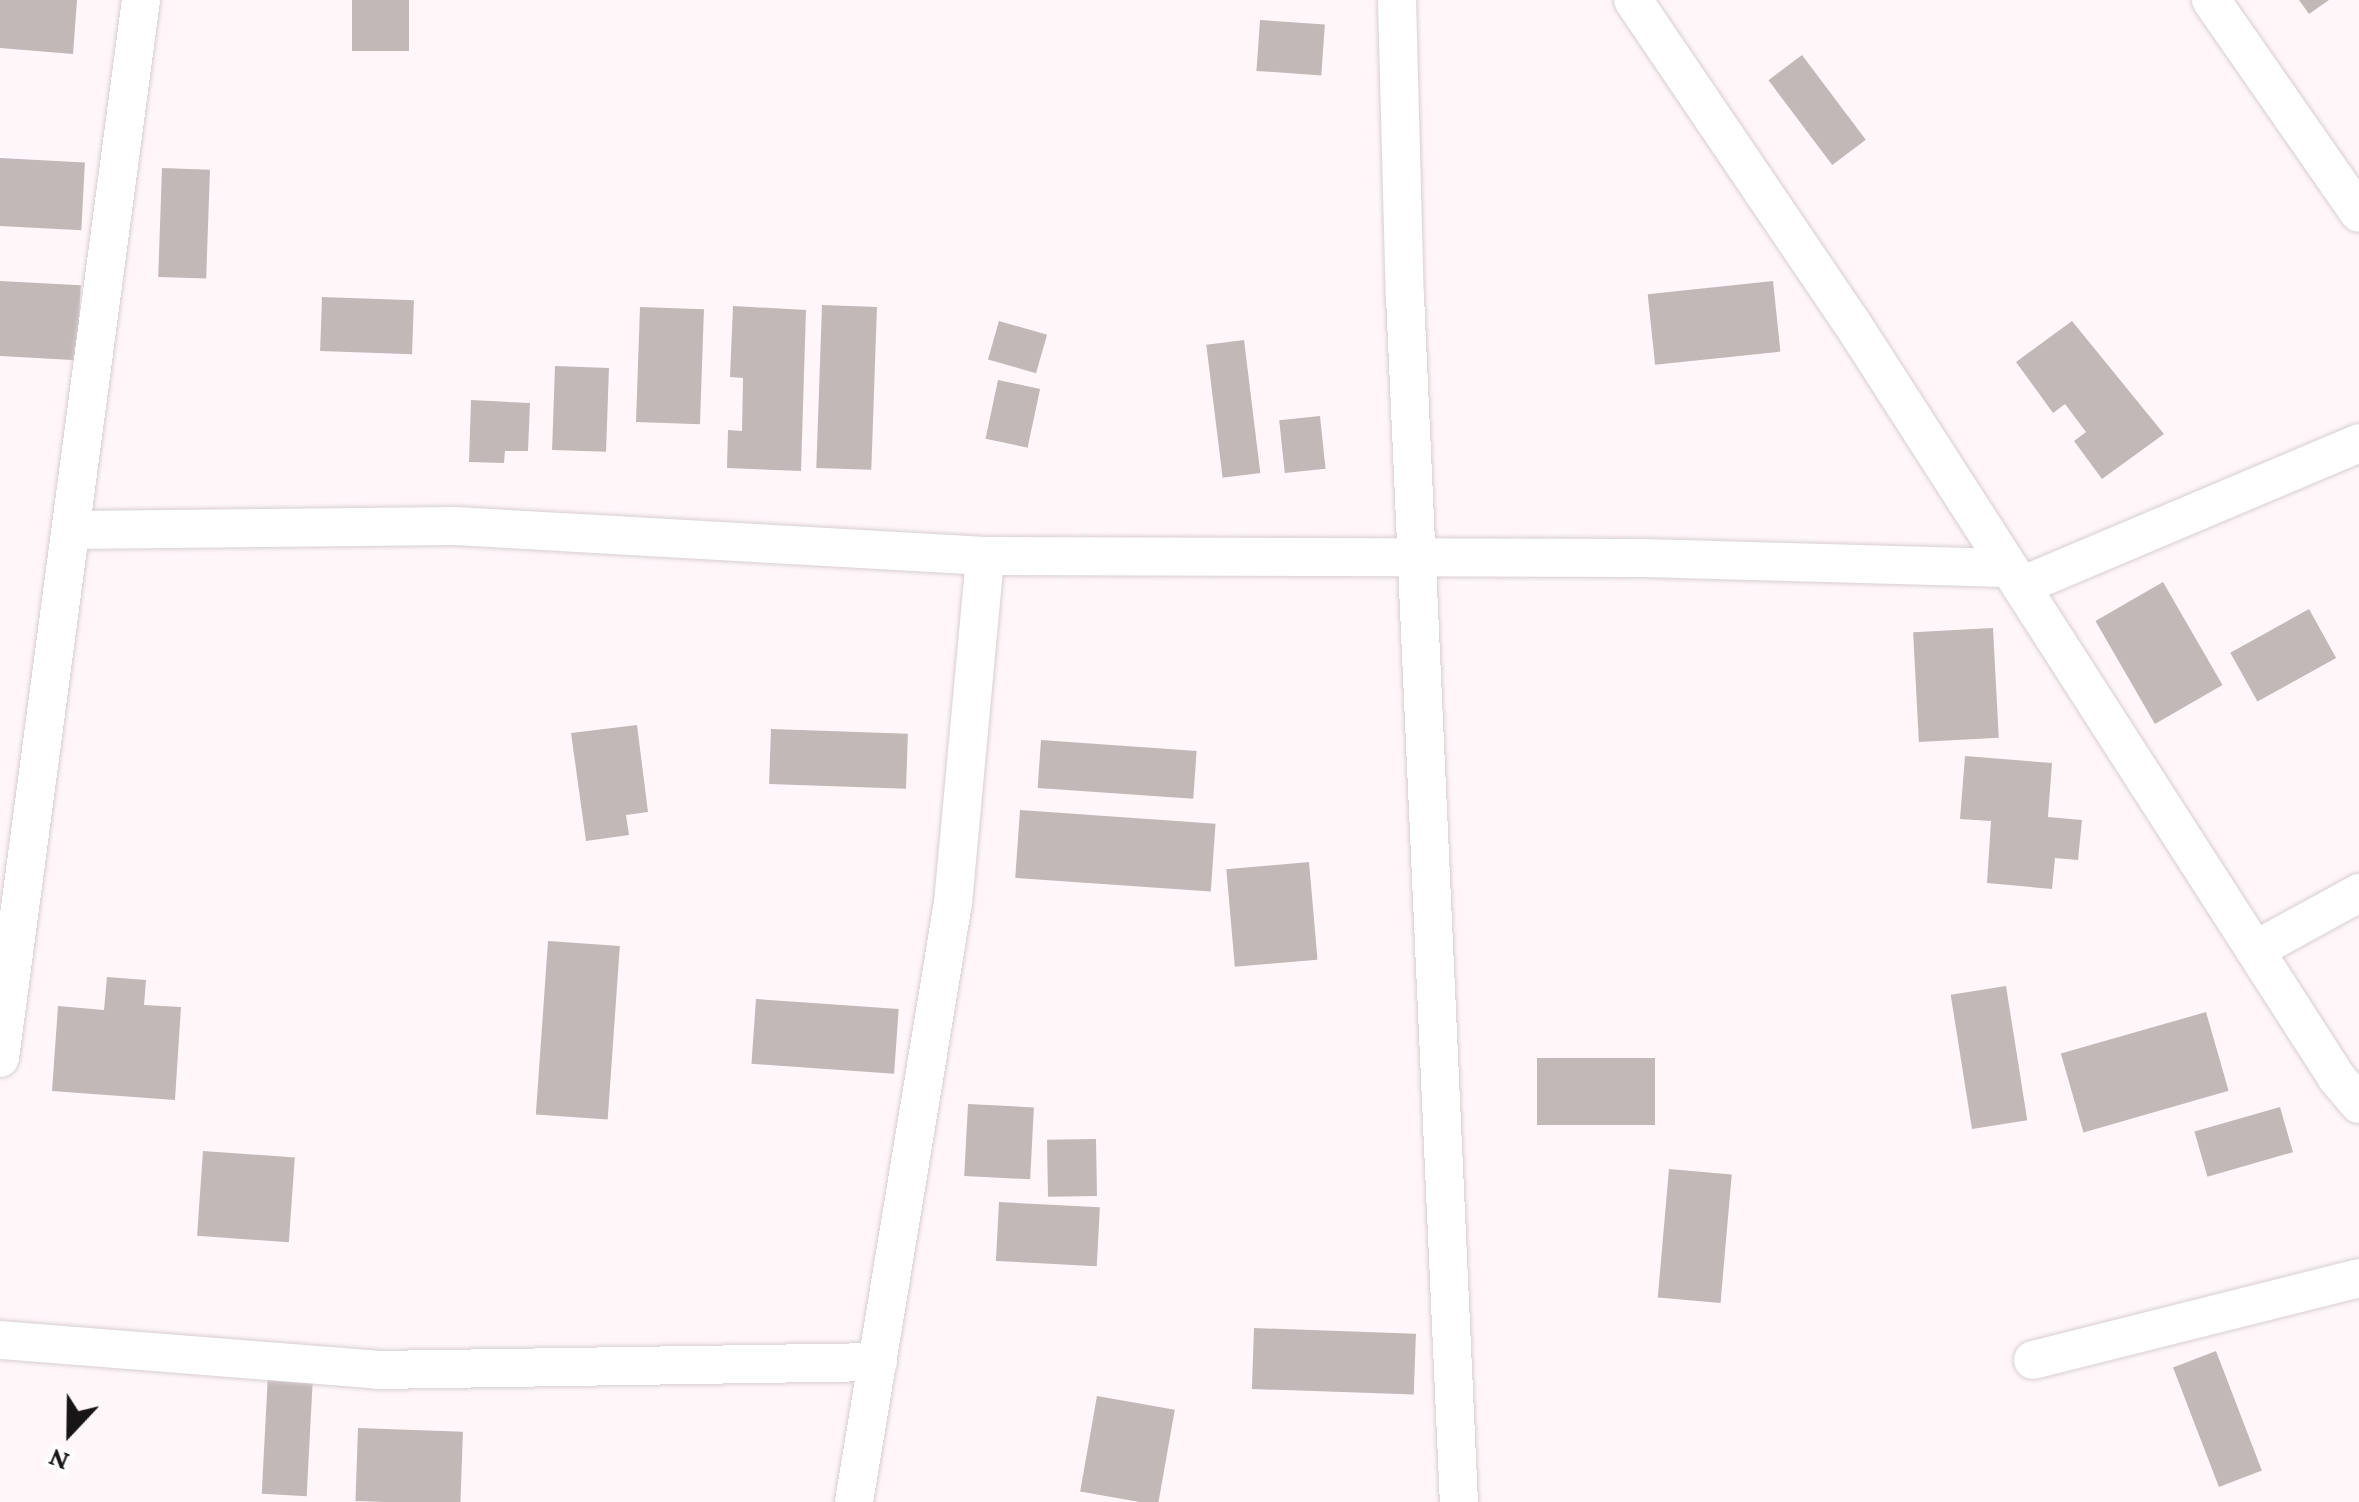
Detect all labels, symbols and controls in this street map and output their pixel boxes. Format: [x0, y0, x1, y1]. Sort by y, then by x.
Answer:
north arrow [20, 1382, 120, 1482]
text: N [44, 1442, 73, 1478]

